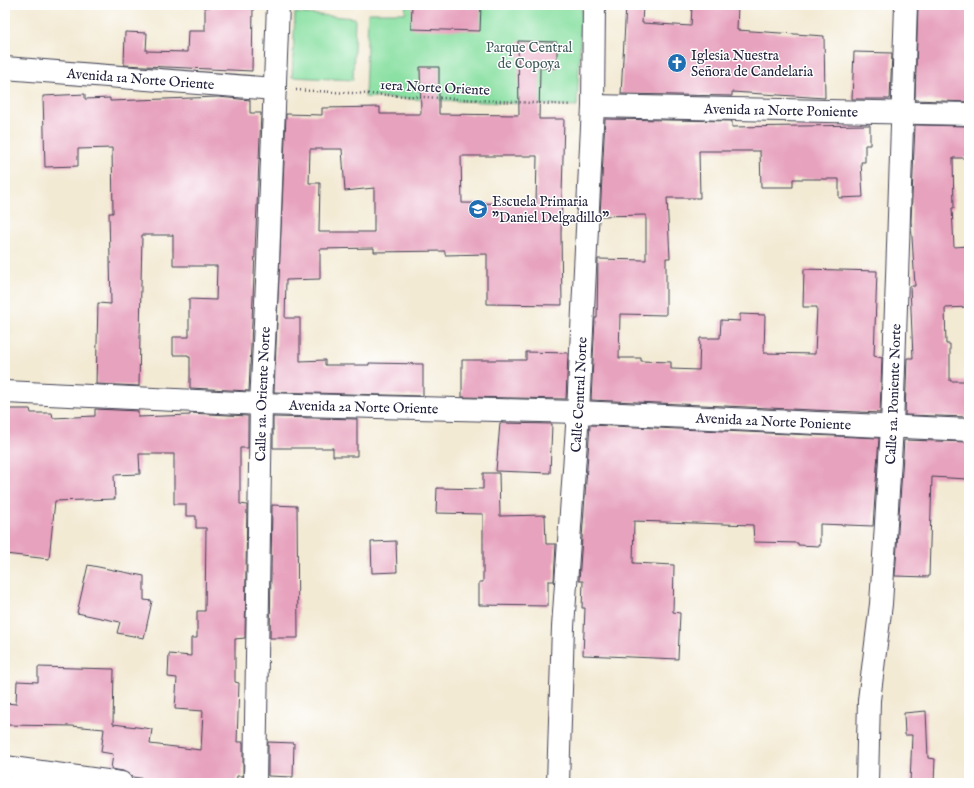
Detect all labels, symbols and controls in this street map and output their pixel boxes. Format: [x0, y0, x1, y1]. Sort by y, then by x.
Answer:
park label: Parque Central de Copoya [486, 39, 572, 73]
place label: Iglesia Nuestra Señora de Candelaria [691, 47, 814, 81]
church icon: Iglesia Nuestra Señora de Candelaria [666, 52, 688, 74]
street label: Avenida 1a Norte Oriente [65, 65, 216, 94]
street label: 1era Norte Oriente [380, 76, 491, 100]
street label: Avenida 1a Norte Poniente [703, 100, 859, 122]
place label: Escuela Primaria "Daniel Delgadillo" [492, 193, 609, 227]
school or university icon: Escuela Primaria "Daniel Delgadillo" [467, 198, 489, 220]
street label: Calle 1a. Poniente Norte [882, 323, 905, 465]
street label: Calle 1a. Oriente Norte [252, 326, 275, 462]
street label: Calle Central Norte [567, 336, 592, 453]
street label: Avenida 2a Norte Oriente [288, 397, 439, 418]
street label: Avenida 2a Norte Poniente [694, 409, 852, 435]

